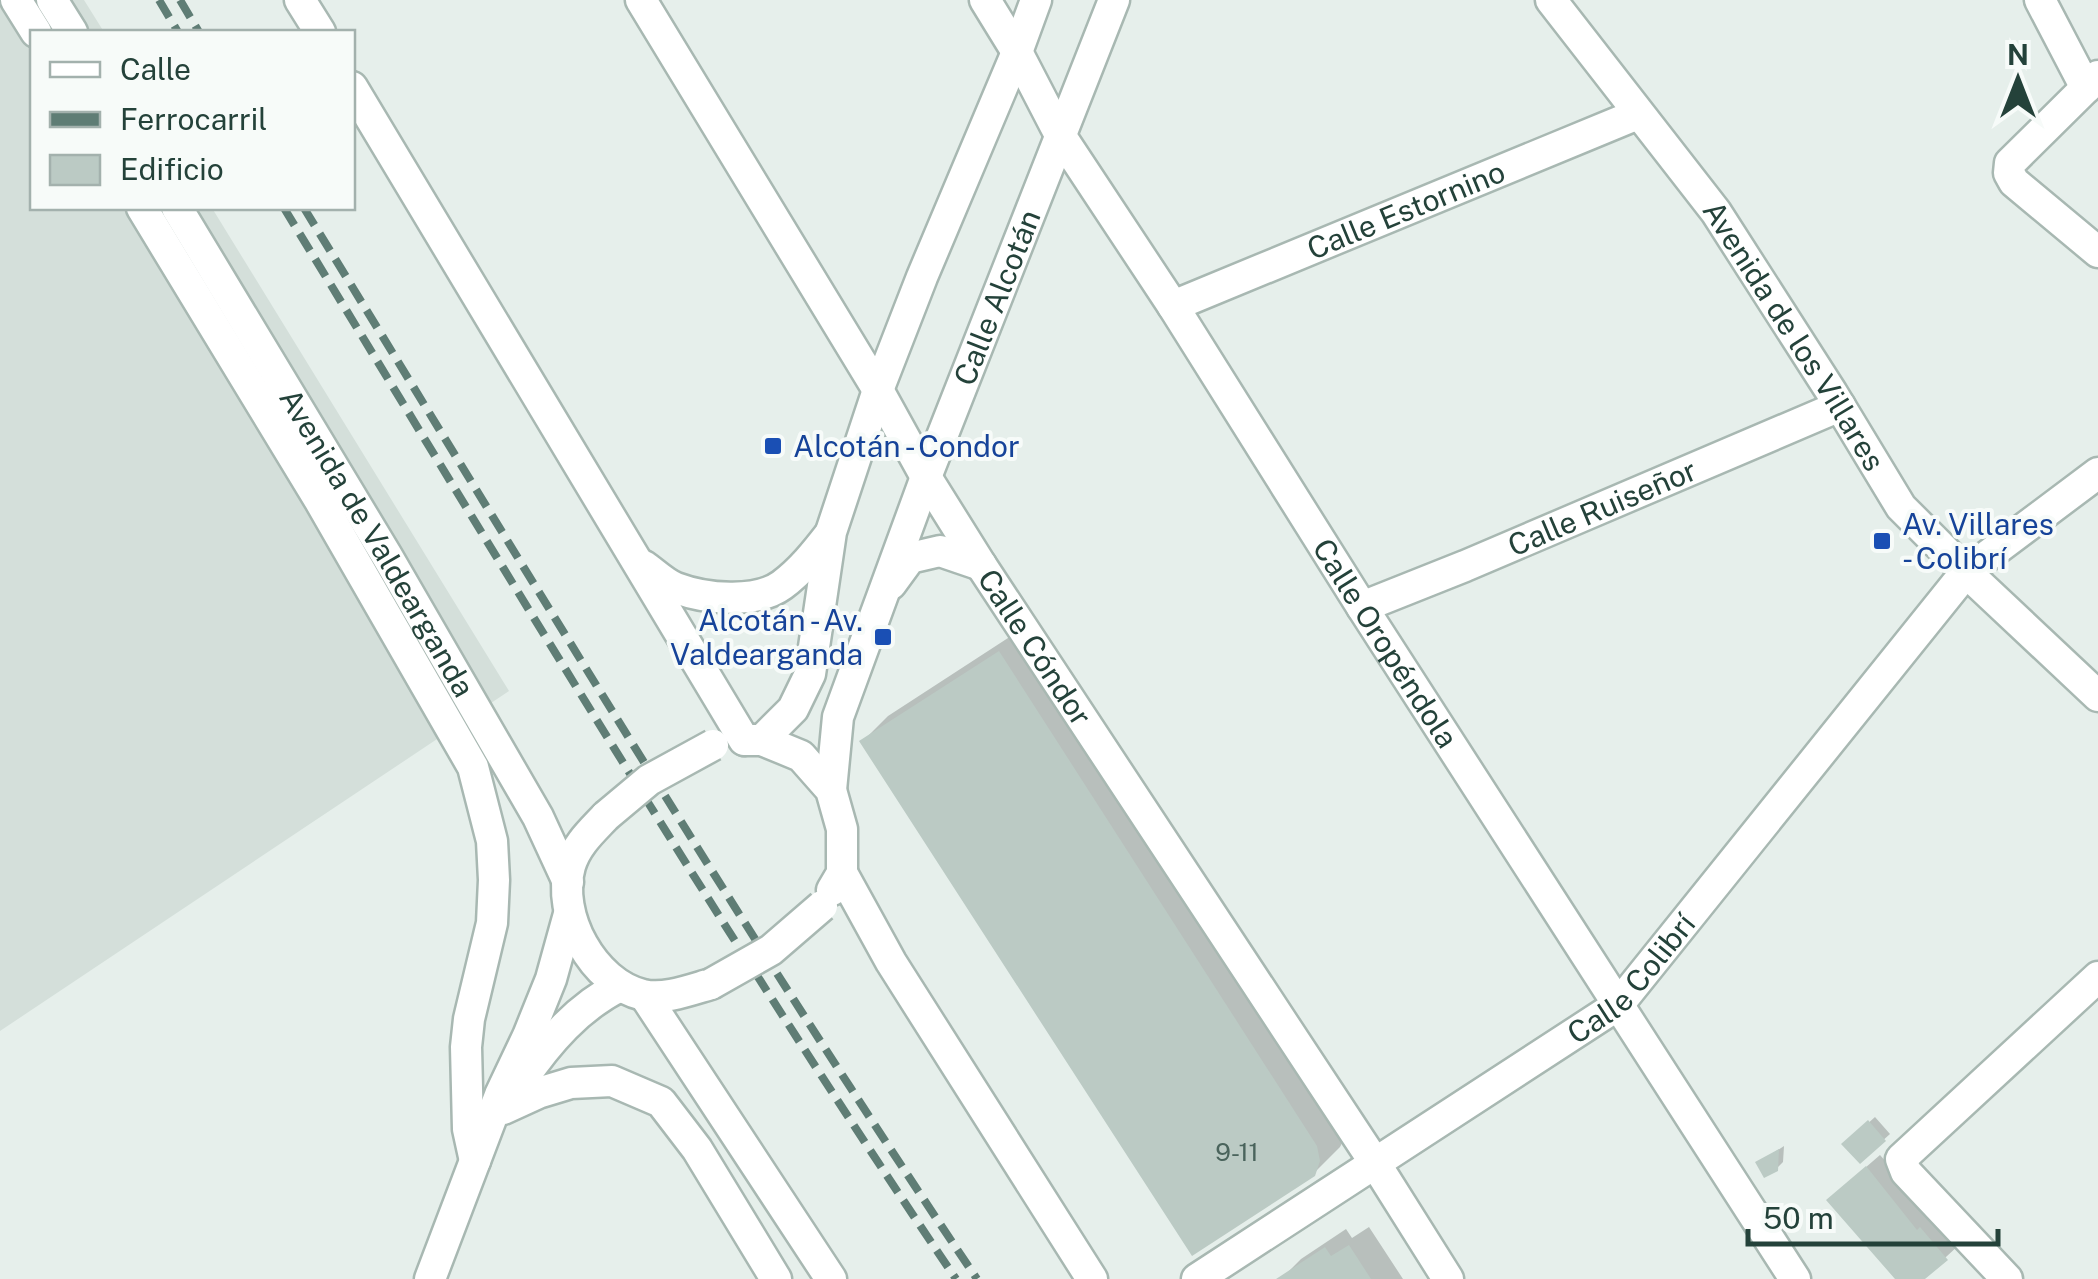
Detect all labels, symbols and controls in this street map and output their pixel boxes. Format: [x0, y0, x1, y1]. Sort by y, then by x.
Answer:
legend [30, 30, 355, 210]
north arrow [1968, 30, 2068, 130]
text: N [2007, 38, 2029, 71]
text: Calle [120, 51, 191, 87]
text: Ferrocarril [120, 101, 267, 137]
text: Edificio [120, 151, 224, 187]
street label: Calle Estornino [1302, 153, 1510, 267]
street label: Avenida de los Villares [1696, 194, 1893, 477]
street label: Calle Alcotán [946, 204, 1048, 390]
street label: Avenida de Valdearganda [272, 382, 482, 703]
place label: Alcotán - Condor [793, 428, 1020, 464]
marker: Alcotán - Condor [762, 435, 784, 457]
street label: Calle Ruiseñor [1502, 451, 1702, 564]
place label: Av. Villares - Colibrí [1902, 506, 2054, 576]
marker: Av. Villares - Colibrí [1871, 530, 1893, 552]
street label: Calle Oropéndola [1306, 532, 1466, 754]
street label: Calle Cóndor [971, 562, 1100, 732]
place label: Alcotán - Av. Valdearganda [670, 602, 863, 672]
marker: Alcotán - Av. Valdearganda [872, 626, 894, 648]
street label: Calle Colibrí [1560, 906, 1703, 1051]
house number: 9-11 [1215, 1137, 1259, 1167]
scale bar [1748, 1184, 1998, 1246]
text: 50 m [1763, 1200, 1834, 1236]

